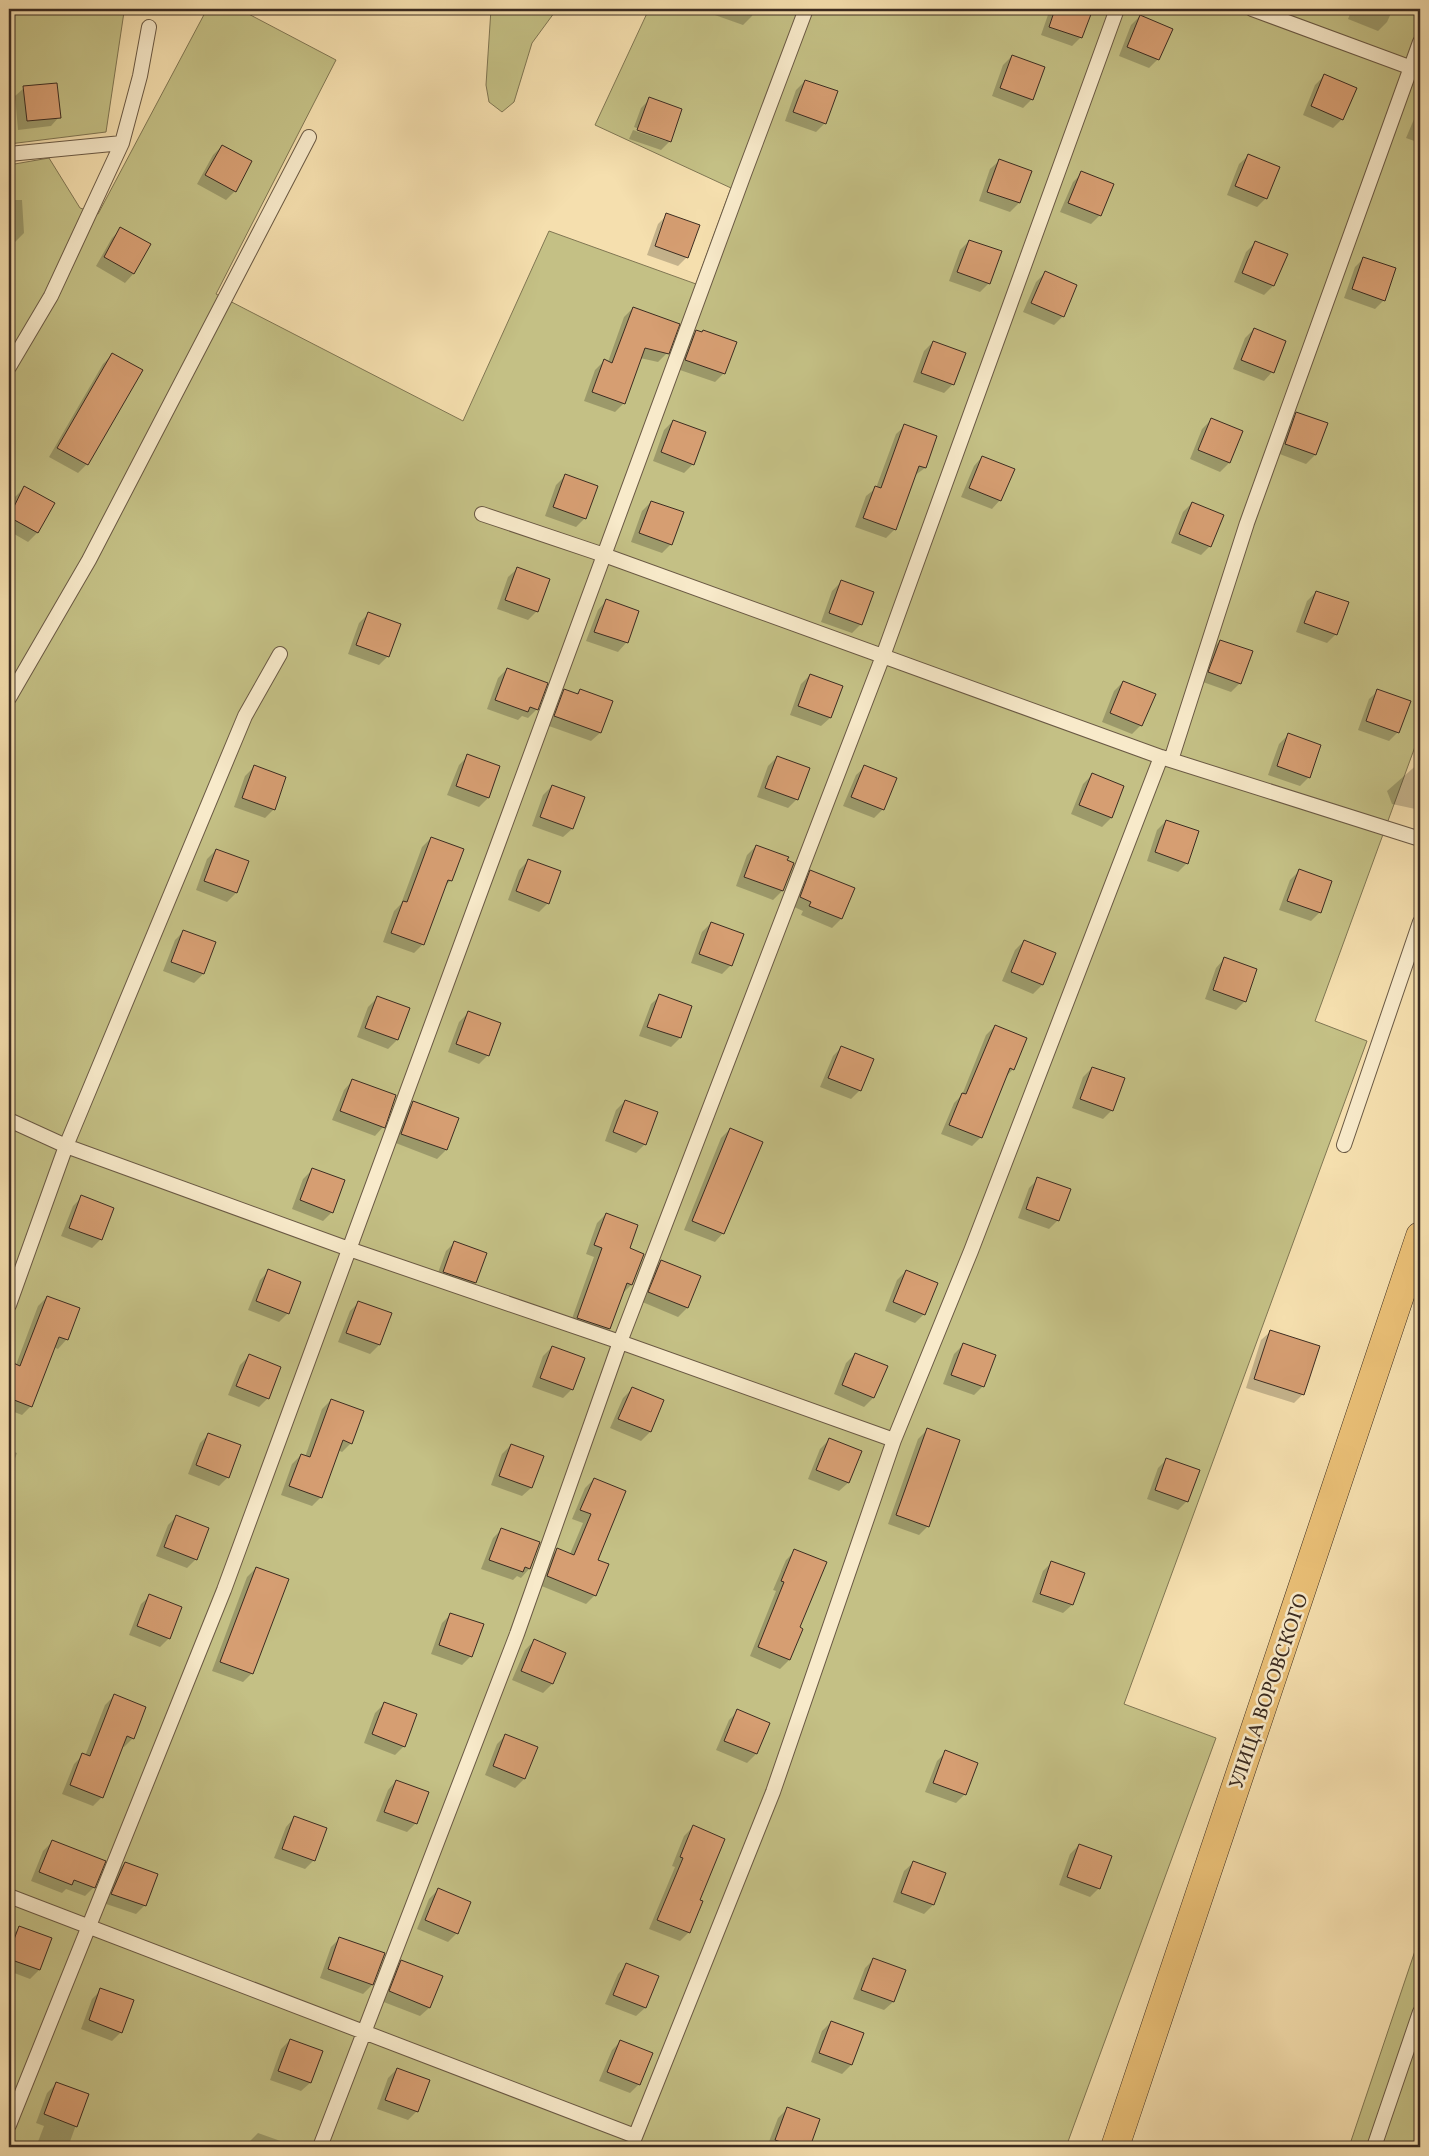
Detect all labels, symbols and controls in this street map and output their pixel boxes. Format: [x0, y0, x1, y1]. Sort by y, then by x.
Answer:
street label: УЛИЦА ВОРОВСКОГО [1223, 1590, 1317, 1793]

